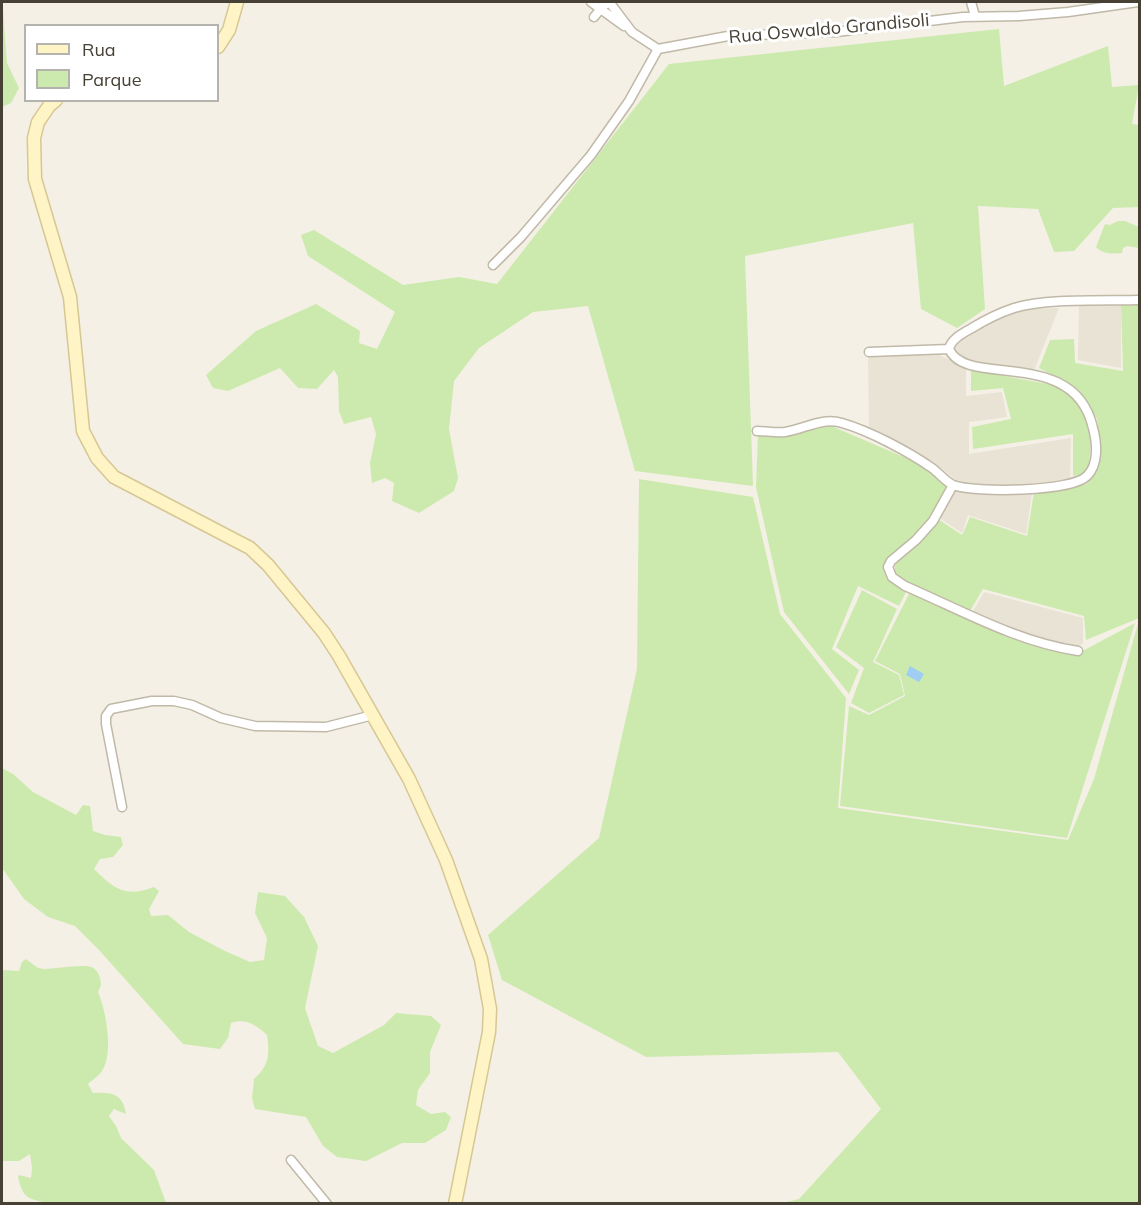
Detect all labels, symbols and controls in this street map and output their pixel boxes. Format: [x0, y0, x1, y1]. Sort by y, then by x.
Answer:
street label: Rua Oswaldo Grandisoli [728, 9, 930, 49]
legend [24, 24, 219, 102]
text: Rua [82, 38, 116, 61]
text: Parque [82, 68, 141, 91]

